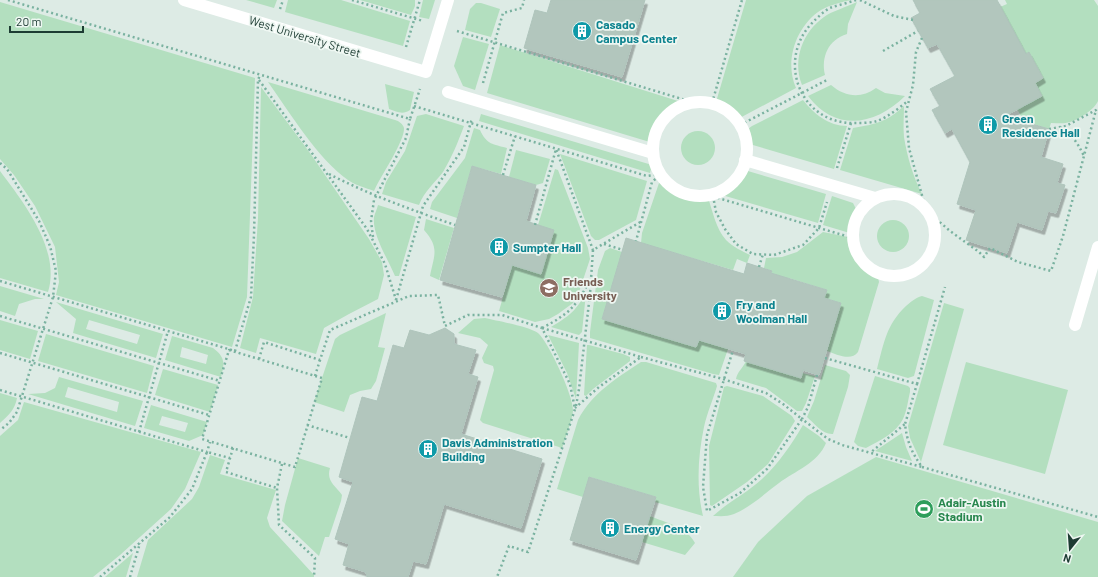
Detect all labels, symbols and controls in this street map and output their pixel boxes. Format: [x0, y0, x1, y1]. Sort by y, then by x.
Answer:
scale bar [10, 8, 83, 34]
street label: West University Street [247, 12, 363, 60]
text: 20 m [16, 14, 42, 28]
place label: Casado Campus Center [596, 17, 678, 45]
building icon: Casado Campus Center [571, 20, 593, 42]
place label: Green Residence Hall [1002, 111, 1080, 139]
building icon: Green Residence Hall [977, 114, 999, 136]
building icon: Sumpter Hall [488, 236, 510, 258]
place label: Sumpter Hall [513, 240, 581, 254]
place label: Friends University [563, 274, 617, 302]
school or university icon: Friends University [538, 277, 560, 299]
place label: Fry and Woolman Hall [736, 297, 807, 325]
building icon: Fry and Woolman Hall [711, 300, 733, 322]
place label: Davis Administration Building [442, 435, 553, 463]
building icon: Davis Administration Building [417, 438, 439, 460]
place label: Adair-Austin Stadium [938, 495, 1006, 523]
sports icon: Adair-Austin Stadium [913, 498, 935, 520]
building icon: Energy Center [599, 517, 621, 539]
place label: Energy Center [624, 521, 700, 535]
north arrow [1050, 529, 1090, 569]
text: N [1062, 552, 1072, 566]

